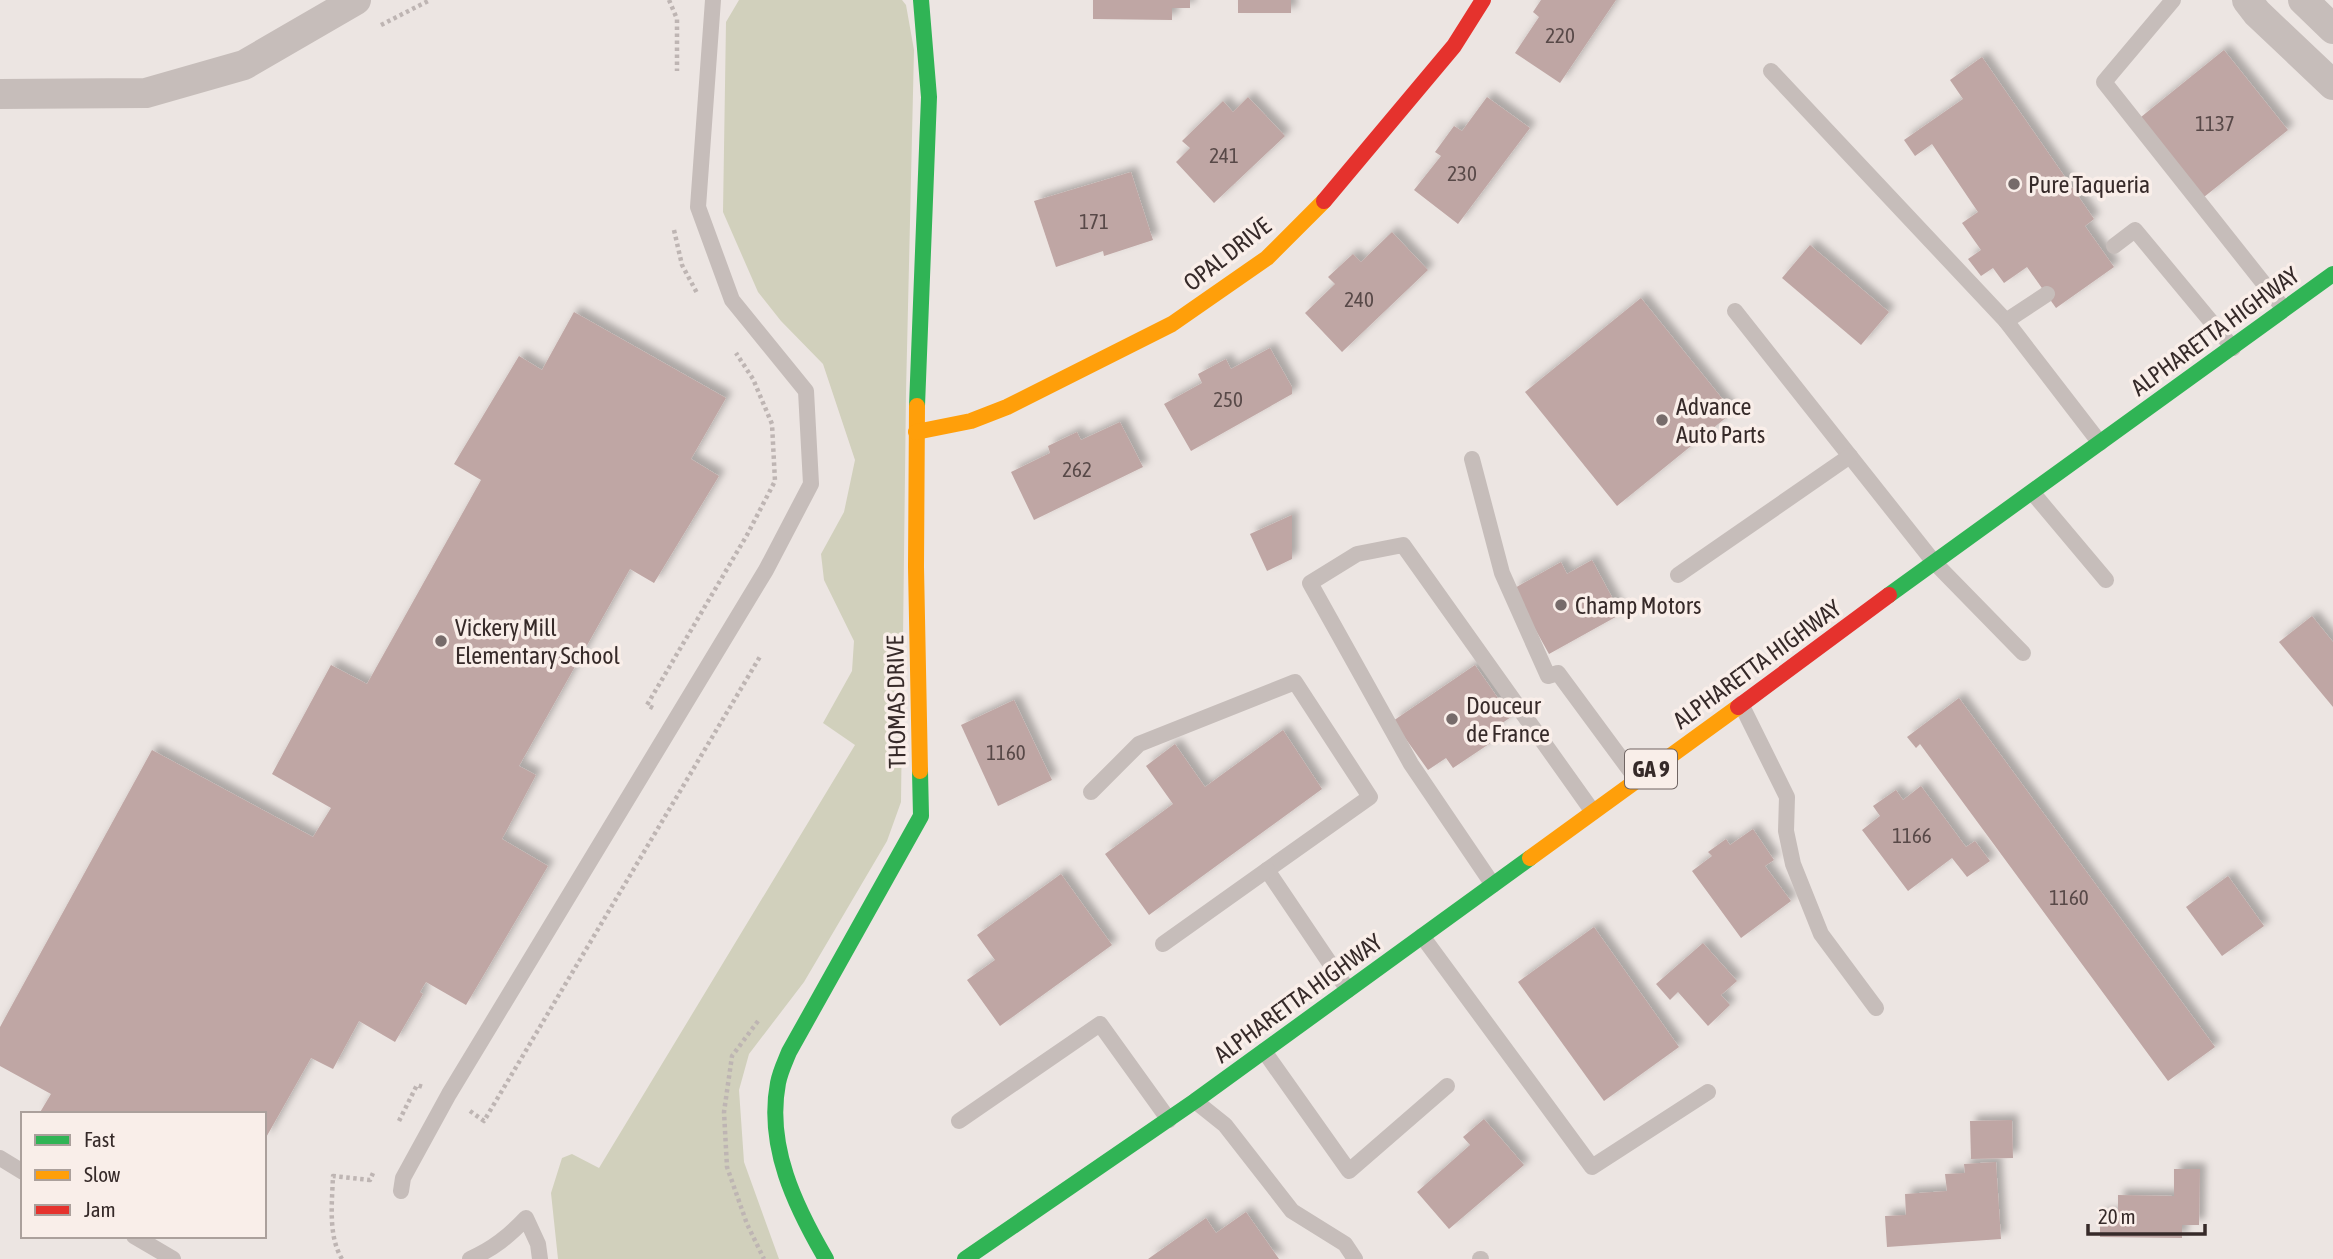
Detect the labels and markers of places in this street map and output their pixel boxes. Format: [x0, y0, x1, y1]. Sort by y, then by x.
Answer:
place label: Pure Taqueria [2028, 171, 2150, 198]
marker: Pure Taqueria [2006, 176, 2022, 192]
place label: Advance Auto Parts [1676, 393, 1765, 448]
marker: Advance Auto Parts [1654, 412, 1670, 428]
place label: Champ Motors [1575, 592, 1701, 619]
marker: Champ Motors [1553, 597, 1569, 613]
place label: Vickery Mill Elementary School [455, 614, 621, 669]
marker: Vickery Mill Elementary School [433, 633, 449, 649]
place label: Douceur de France [1466, 692, 1550, 747]
marker: Douceur de France [1444, 711, 1460, 727]

